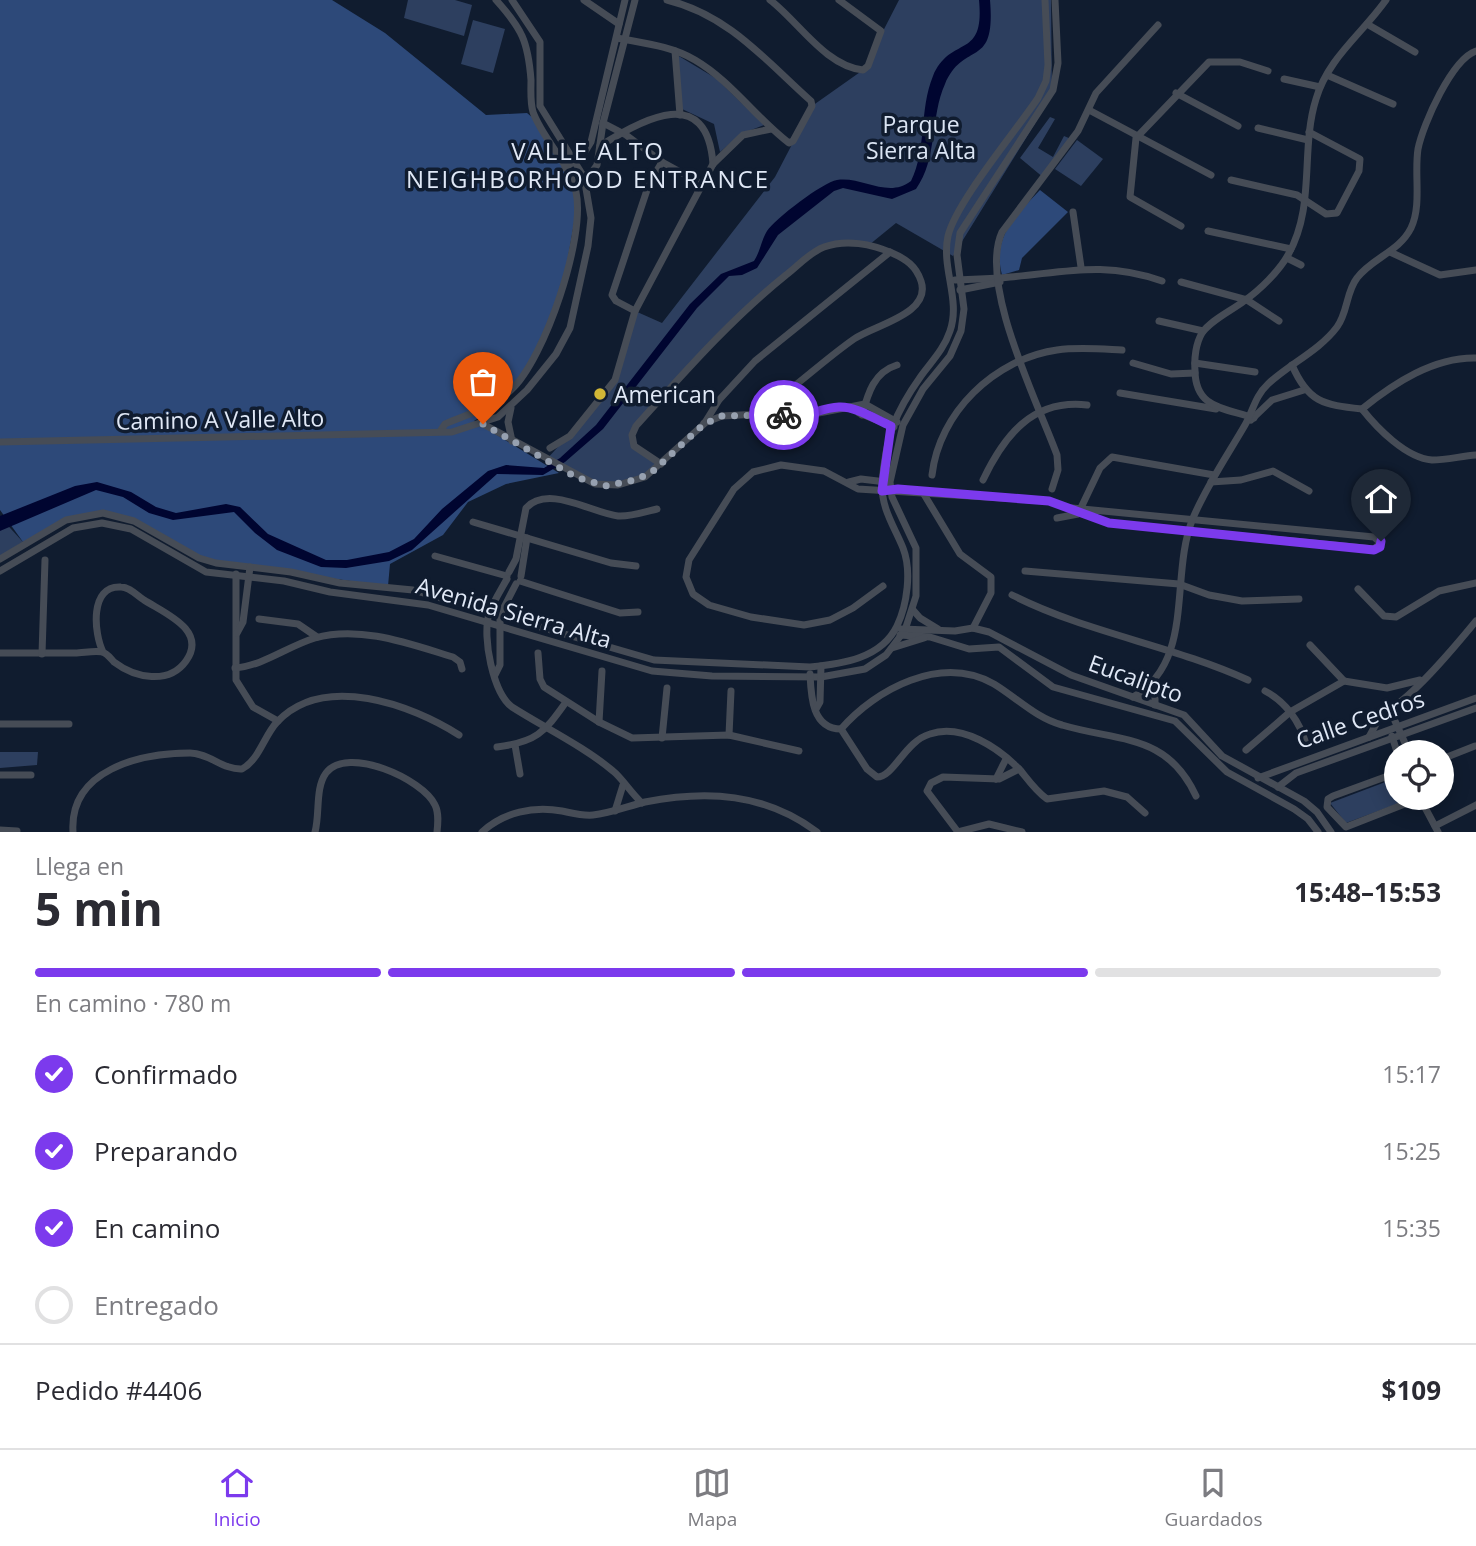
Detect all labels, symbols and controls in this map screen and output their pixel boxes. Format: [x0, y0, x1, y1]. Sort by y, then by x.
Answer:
park label: Parque Sierra Alta [866, 108, 976, 166]
district label: VALLE ALTO NEIGHBORHOOD ENTRANCE [406, 134, 770, 195]
pin [453, 352, 513, 424]
icon: bag [464, 363, 502, 401]
place label: American [614, 378, 716, 410]
courier [749, 380, 819, 450]
marker: American [592, 386, 608, 402]
icon: bike [765, 396, 803, 434]
street label: Camino A Valle Alto [116, 401, 324, 437]
pin [1351, 469, 1411, 541]
icon: home [1362, 480, 1400, 518]
street label: Avenida Sierra Alta [413, 569, 615, 655]
street label: Eucalipto [1084, 646, 1188, 710]
street label: Calle Cedros [1292, 682, 1428, 756]
map controls [1384, 740, 1454, 810]
button: locate [1384, 740, 1454, 810]
text: Llega en [35, 850, 124, 882]
text: 15:48–15:53 [1294, 874, 1441, 910]
text: 5 min [35, 877, 163, 939]
text: En camino · 780 m [35, 987, 231, 1019]
icon: check [35, 1055, 73, 1093]
text: Confirmado [94, 1056, 238, 1092]
text: 15:17 [1382, 1058, 1441, 1090]
icon: check [35, 1132, 73, 1170]
text: Preparando [94, 1133, 238, 1169]
text: 15:25 [1382, 1135, 1441, 1167]
icon: check [35, 1209, 73, 1247]
text: En camino [94, 1210, 220, 1246]
text: 15:35 [1382, 1212, 1441, 1244]
text: Entregado [94, 1287, 219, 1323]
text: Pedido #4406 [35, 1372, 202, 1408]
text: $109 [1382, 1372, 1441, 1408]
tab: Inicio [213, 1464, 261, 1532]
tab: Mapa [688, 1464, 737, 1532]
tab: Guardados [1164, 1464, 1262, 1532]

